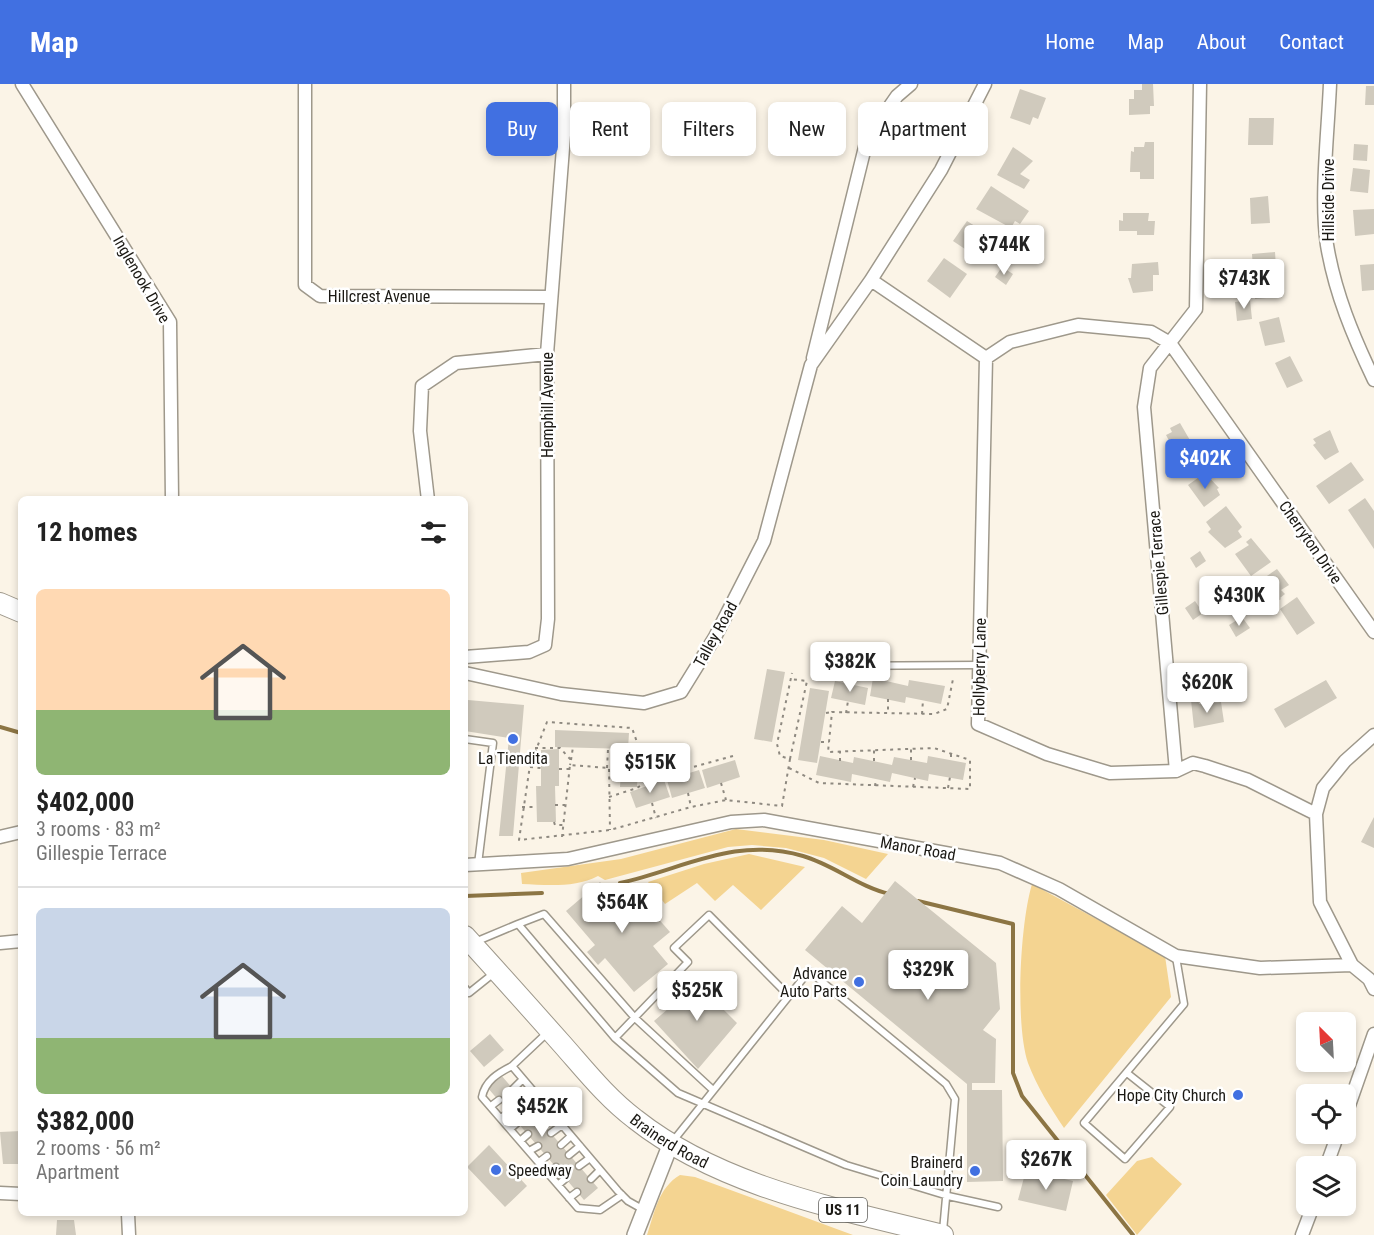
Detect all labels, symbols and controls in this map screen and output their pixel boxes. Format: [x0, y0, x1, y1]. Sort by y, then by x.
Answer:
text: Map [30, 26, 78, 59]
text: Home [1045, 30, 1095, 54]
text: Map [1128, 30, 1164, 54]
text: About [1197, 30, 1246, 54]
text: Contact [1279, 30, 1344, 54]
chip: Buy [486, 102, 558, 156]
chip: Rent [570, 102, 650, 156]
chip: Filters [662, 102, 756, 156]
chip: New [768, 102, 846, 156]
chip: Apartment [858, 102, 988, 156]
street label: Hillside Drive [1319, 159, 1338, 241]
pin: $744K [962, 225, 1046, 276]
street label: Inglenook Drive [109, 232, 174, 326]
text: $744K [978, 232, 1030, 256]
pin: $743K [1202, 259, 1286, 310]
text: $743K [1218, 266, 1270, 290]
street label: Hillcrest Avenue [328, 287, 430, 306]
street label: Hemphill Avenue [538, 352, 557, 458]
pin: $402K [1163, 439, 1247, 490]
text: $402K [1179, 446, 1231, 470]
street label: Cherryton Drive [1275, 497, 1346, 587]
street label: Gillespie Terrace [1144, 510, 1173, 616]
icon: filters [417, 516, 450, 549]
text: 12 homes [36, 517, 138, 547]
pin: $430K [1197, 576, 1281, 627]
text: $430K [1213, 583, 1265, 607]
street label: Talley Road [690, 598, 741, 670]
street label: Hollyberry Lane [969, 618, 990, 716]
icon: home [189, 628, 297, 736]
pin: $382K [808, 642, 892, 693]
text: $382K [824, 649, 876, 673]
pin: $620K [1165, 663, 1249, 714]
text: $620K [1181, 670, 1233, 694]
marker: La Tiendita [506, 732, 520, 746]
pin: $515K [608, 743, 692, 794]
place label: La Tiendita [478, 749, 548, 768]
text: $515K [624, 750, 676, 774]
text: $402,000 [36, 787, 134, 817]
text: 3 rooms · 83 m² [36, 817, 161, 841]
street label: Manor Road [879, 833, 957, 864]
text: Gillespie Terrace [36, 841, 167, 865]
pin: $564K [580, 883, 664, 934]
text: $564K [596, 890, 648, 914]
icon: home [189, 947, 297, 1055]
pin: $329K [886, 950, 970, 1001]
text: $329K [902, 957, 954, 981]
place label: Advance Auto Parts [780, 964, 847, 1001]
pin: $525K [655, 971, 739, 1022]
marker: Advance Auto Parts [852, 975, 866, 989]
text: $525K [671, 978, 723, 1002]
north arrow [1296, 1012, 1356, 1072]
map controls [1296, 1012, 1356, 1216]
button: locate [1296, 1084, 1356, 1144]
place label: Hope City Church [1117, 1086, 1226, 1105]
pin: $452K [500, 1087, 584, 1138]
marker: Hope City Church [1231, 1088, 1245, 1102]
text: $452K [516, 1094, 568, 1118]
text: $382,000 [36, 1106, 134, 1136]
street label: Brainerd Road [626, 1110, 711, 1172]
text: 2 rooms · 56 m² [36, 1136, 161, 1160]
pin: $267K [1004, 1140, 1088, 1191]
text: $267K [1020, 1147, 1072, 1171]
place label: Brainerd Coin Laundry [880, 1153, 963, 1190]
button: layers [1296, 1156, 1356, 1216]
text: Apartment [36, 1160, 120, 1184]
place label: Speedway [508, 1161, 572, 1180]
marker: Speedway [489, 1163, 503, 1177]
marker: Brainerd Coin Laundry [968, 1164, 982, 1178]
road number: US 11 [819, 1198, 867, 1222]

